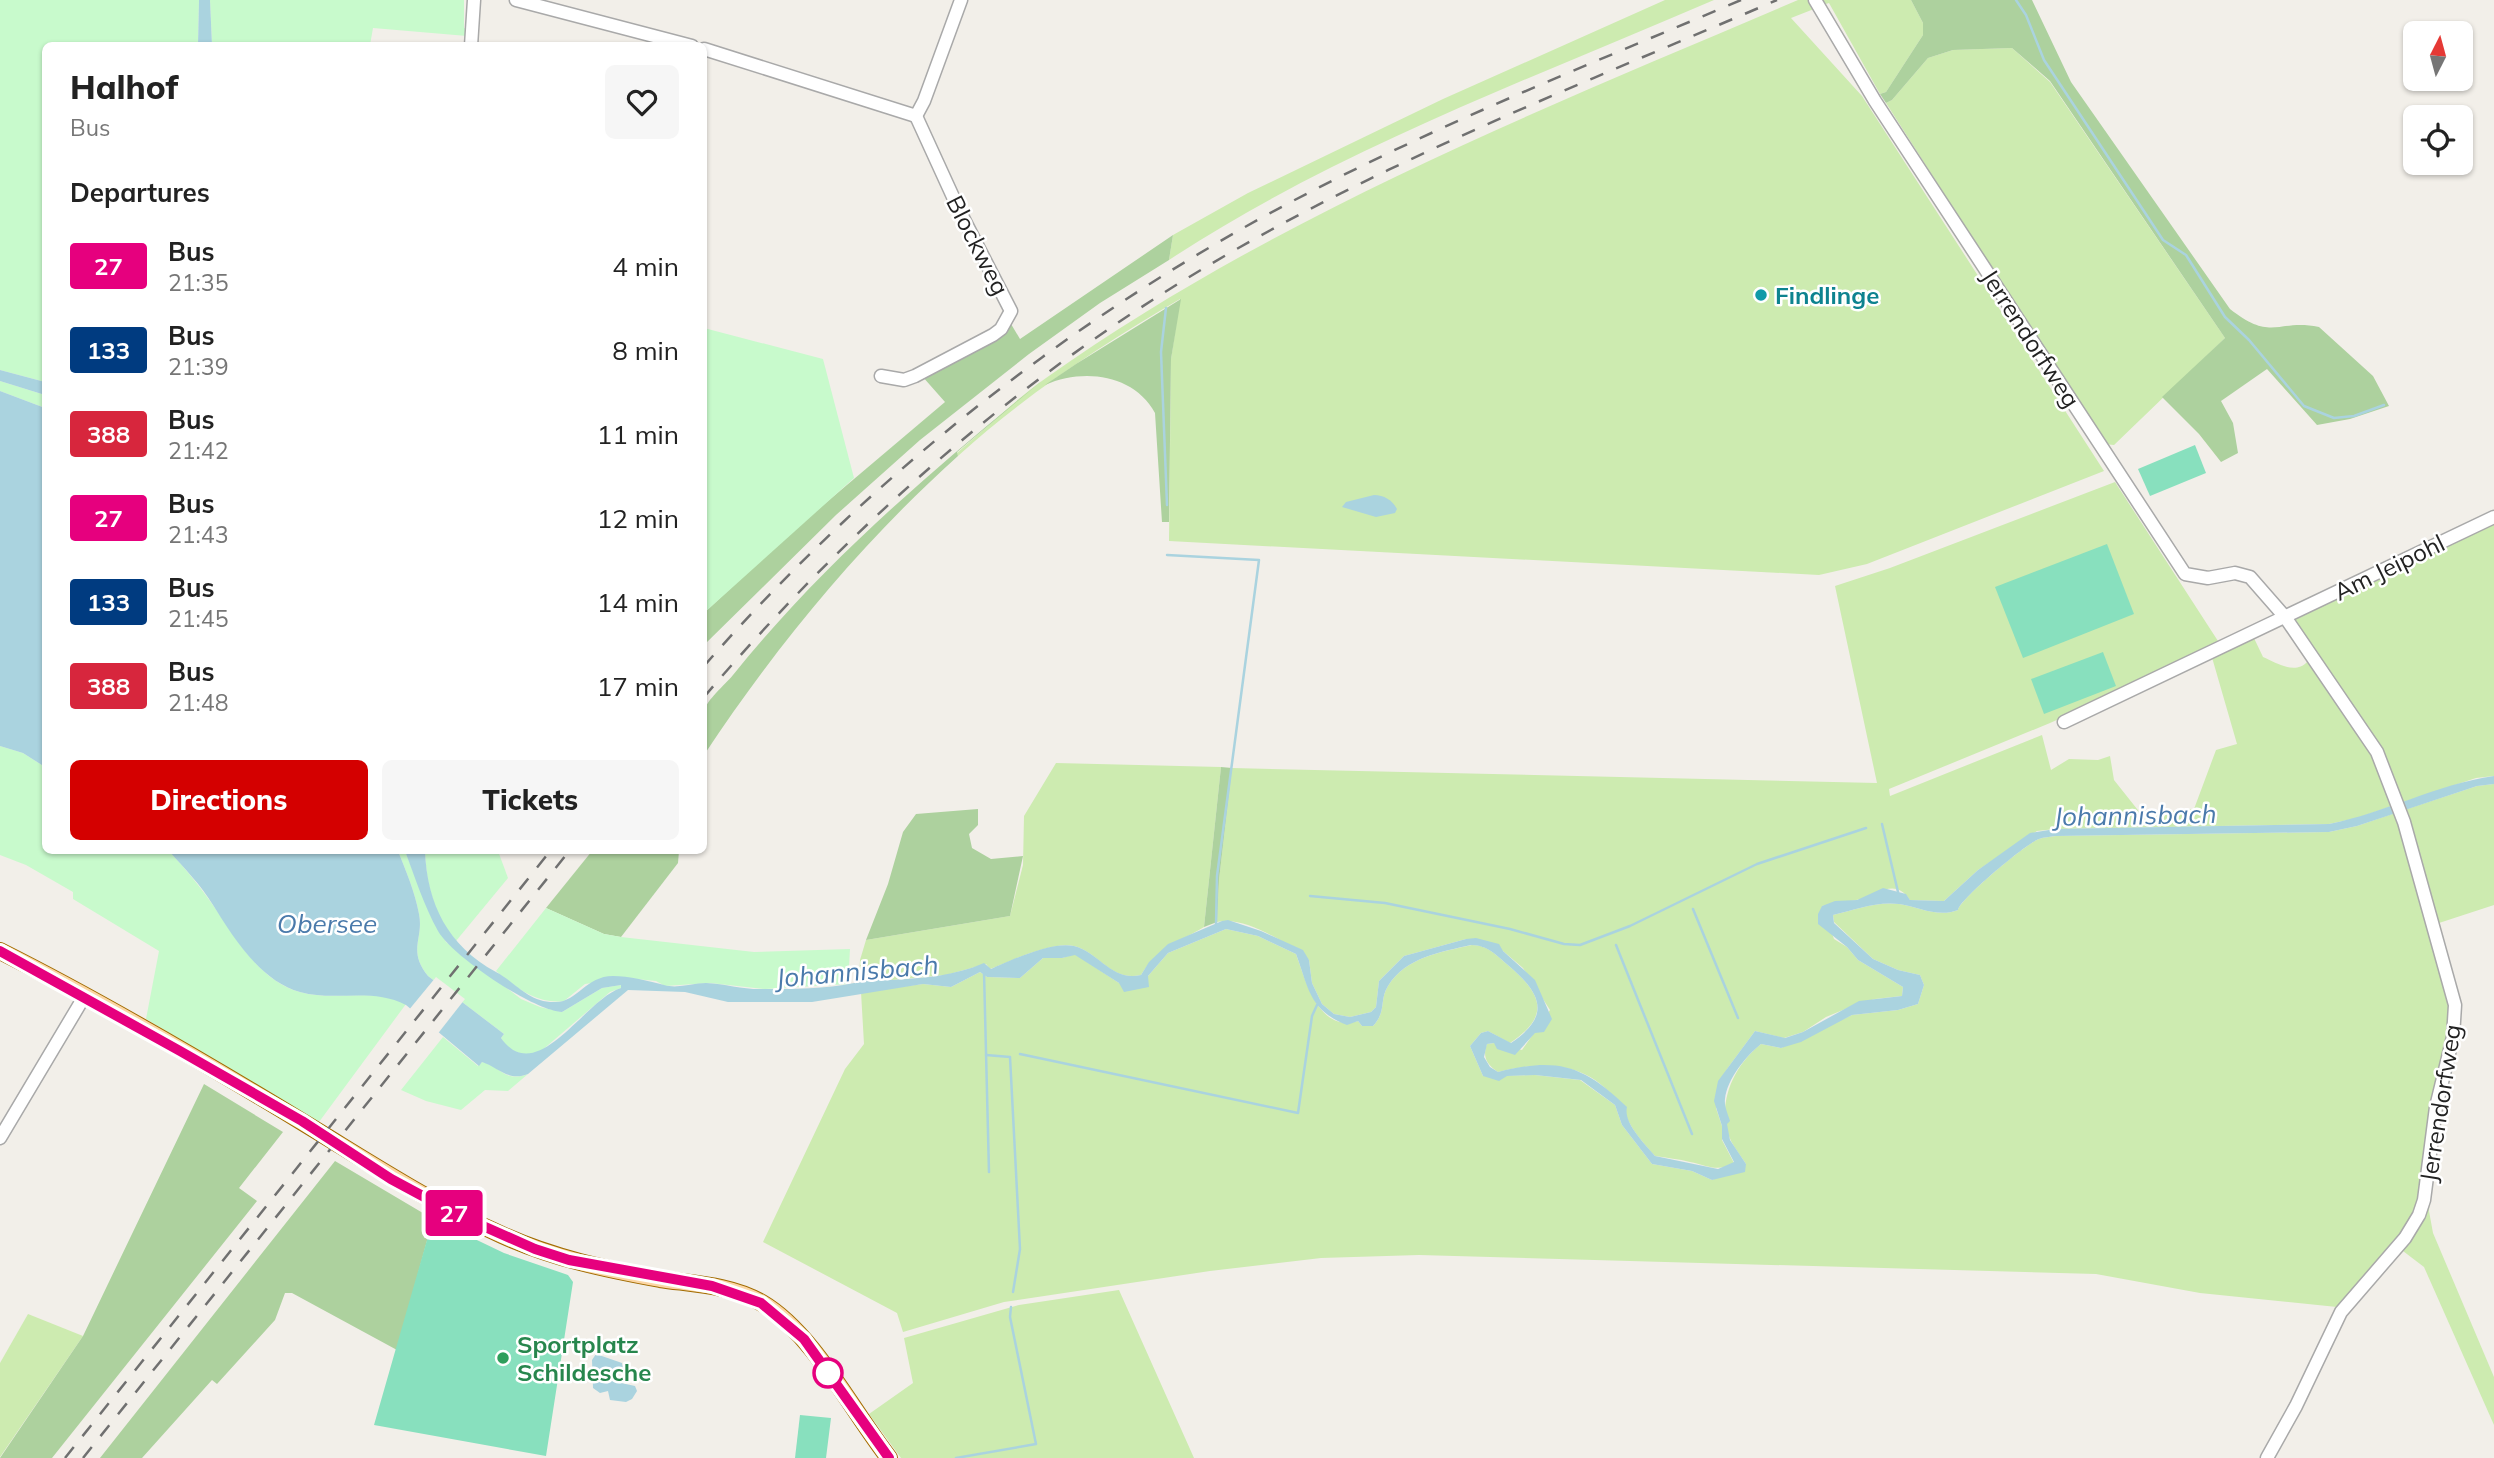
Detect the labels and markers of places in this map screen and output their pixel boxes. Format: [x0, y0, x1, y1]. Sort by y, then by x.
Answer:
place label: Findlinge [1775, 280, 1879, 310]
marker: Findlinge [1753, 287, 1769, 303]
place label: Sportplatz Schildesche [517, 1329, 651, 1387]
marker: Sportplatz Schildesche [495, 1350, 511, 1366]
unlabelled marker [813, 1358, 843, 1388]

